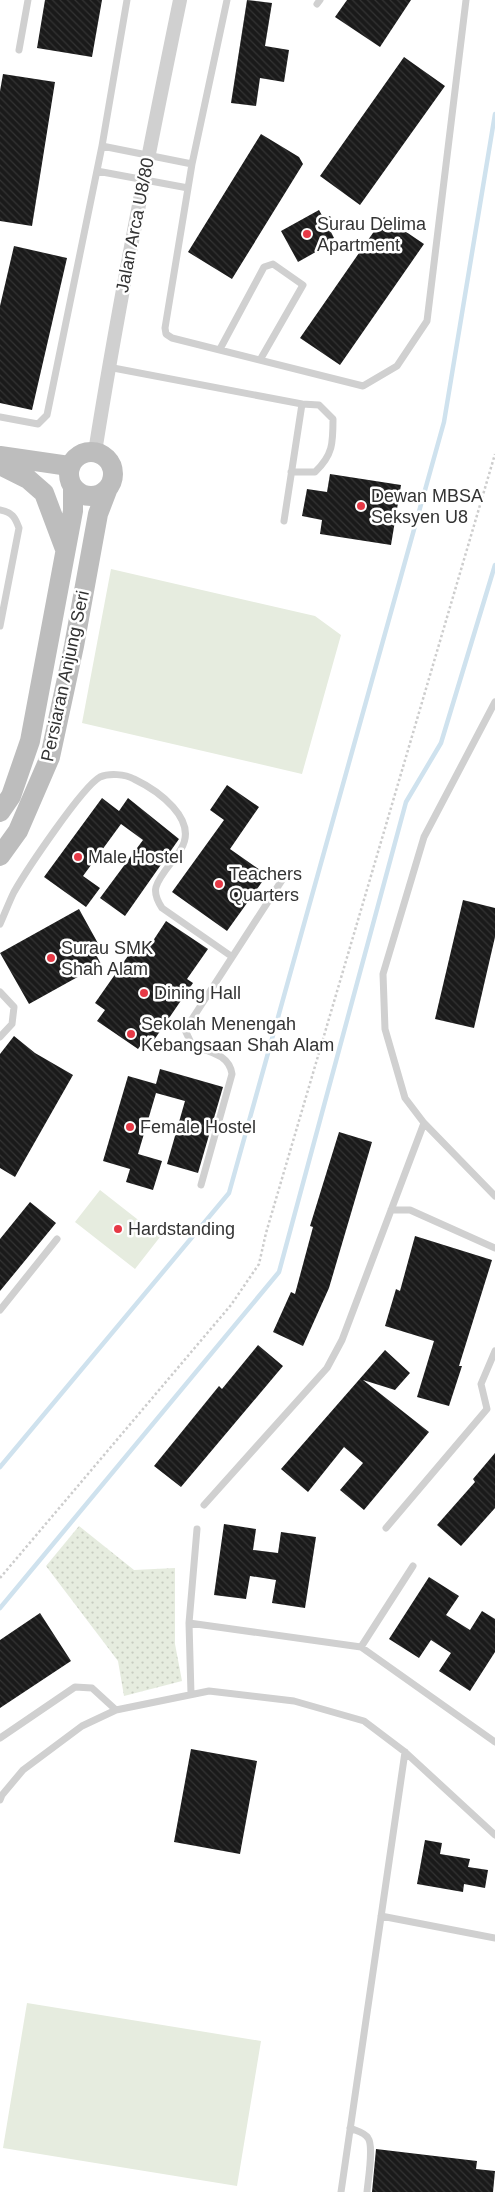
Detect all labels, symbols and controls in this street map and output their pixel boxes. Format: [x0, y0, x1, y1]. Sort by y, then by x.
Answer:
street label: Jalan Arca U8/80 [112, 156, 158, 294]
place label: Surau Delima Apartment [317, 214, 427, 255]
marker: Surau Delima Apartment [301, 228, 313, 240]
place label: Dewan MBSA Seksyen U8 [371, 486, 483, 527]
marker: Dewan MBSA Seksyen U8 [355, 500, 367, 512]
street label: Persiaran Anjung Seri [37, 589, 93, 763]
place label: Male Hostel [88, 847, 183, 867]
marker: Male Hostel [72, 851, 84, 863]
place label: Teachers Quarters [229, 864, 302, 905]
marker: Teachers Quarters [213, 878, 225, 890]
place label: Surau SMK Shah Alam [61, 938, 153, 979]
marker: Surau SMK Shah Alam [45, 952, 57, 964]
place label: Dining Hall [154, 983, 241, 1003]
marker: Dining Hall [138, 987, 150, 999]
place label: Sekolah Menengah Kebangsaan Shah Alam [141, 1014, 334, 1055]
marker: Sekolah Menengah Kebangsaan Shah Alam [125, 1028, 137, 1040]
place label: Female Hostel [140, 1117, 256, 1137]
marker: Female Hostel [124, 1121, 136, 1133]
place label: Hardstanding [128, 1219, 235, 1239]
marker: Hardstanding [112, 1223, 124, 1235]

